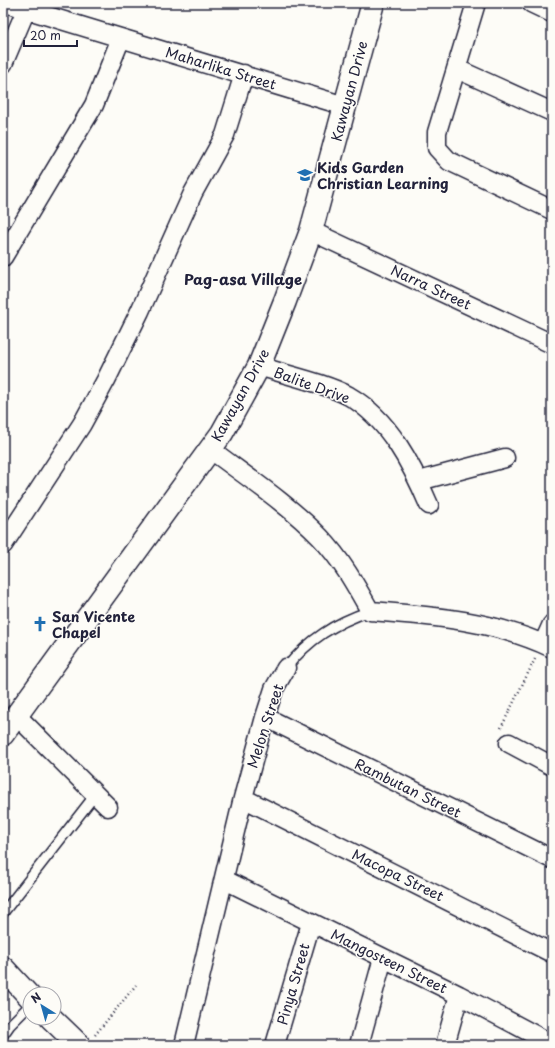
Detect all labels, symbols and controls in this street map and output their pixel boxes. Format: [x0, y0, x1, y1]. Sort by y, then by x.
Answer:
scale bar [24, 22, 77, 48]
text: 20 m [30, 26, 61, 44]
street label: Kawayan Drive [325, 38, 373, 144]
street label: Maharlika Street [163, 41, 279, 95]
place label: Kids Garden Christian Learning [317, 157, 449, 194]
school or university icon: Kids Garden Christian Learning [296, 166, 314, 184]
street label: Narra Street [387, 259, 475, 315]
district label: Pag-asa Village [184, 267, 302, 290]
street label: Kawayan Drive [206, 345, 274, 445]
street label: Balite Drive [271, 362, 353, 408]
place label: San Vicente Chapel [52, 606, 136, 643]
church icon: San Vicente Chapel [31, 615, 49, 633]
street label: Melon Street [241, 681, 289, 771]
street label: Rambutan Street [351, 753, 465, 823]
street label: Macopa Street [349, 844, 448, 906]
street label: Mangosteen Street [327, 924, 451, 998]
street label: Pinya Street [271, 940, 315, 1027]
north arrow [22, 986, 62, 1026]
text: N [27, 988, 45, 1007]

